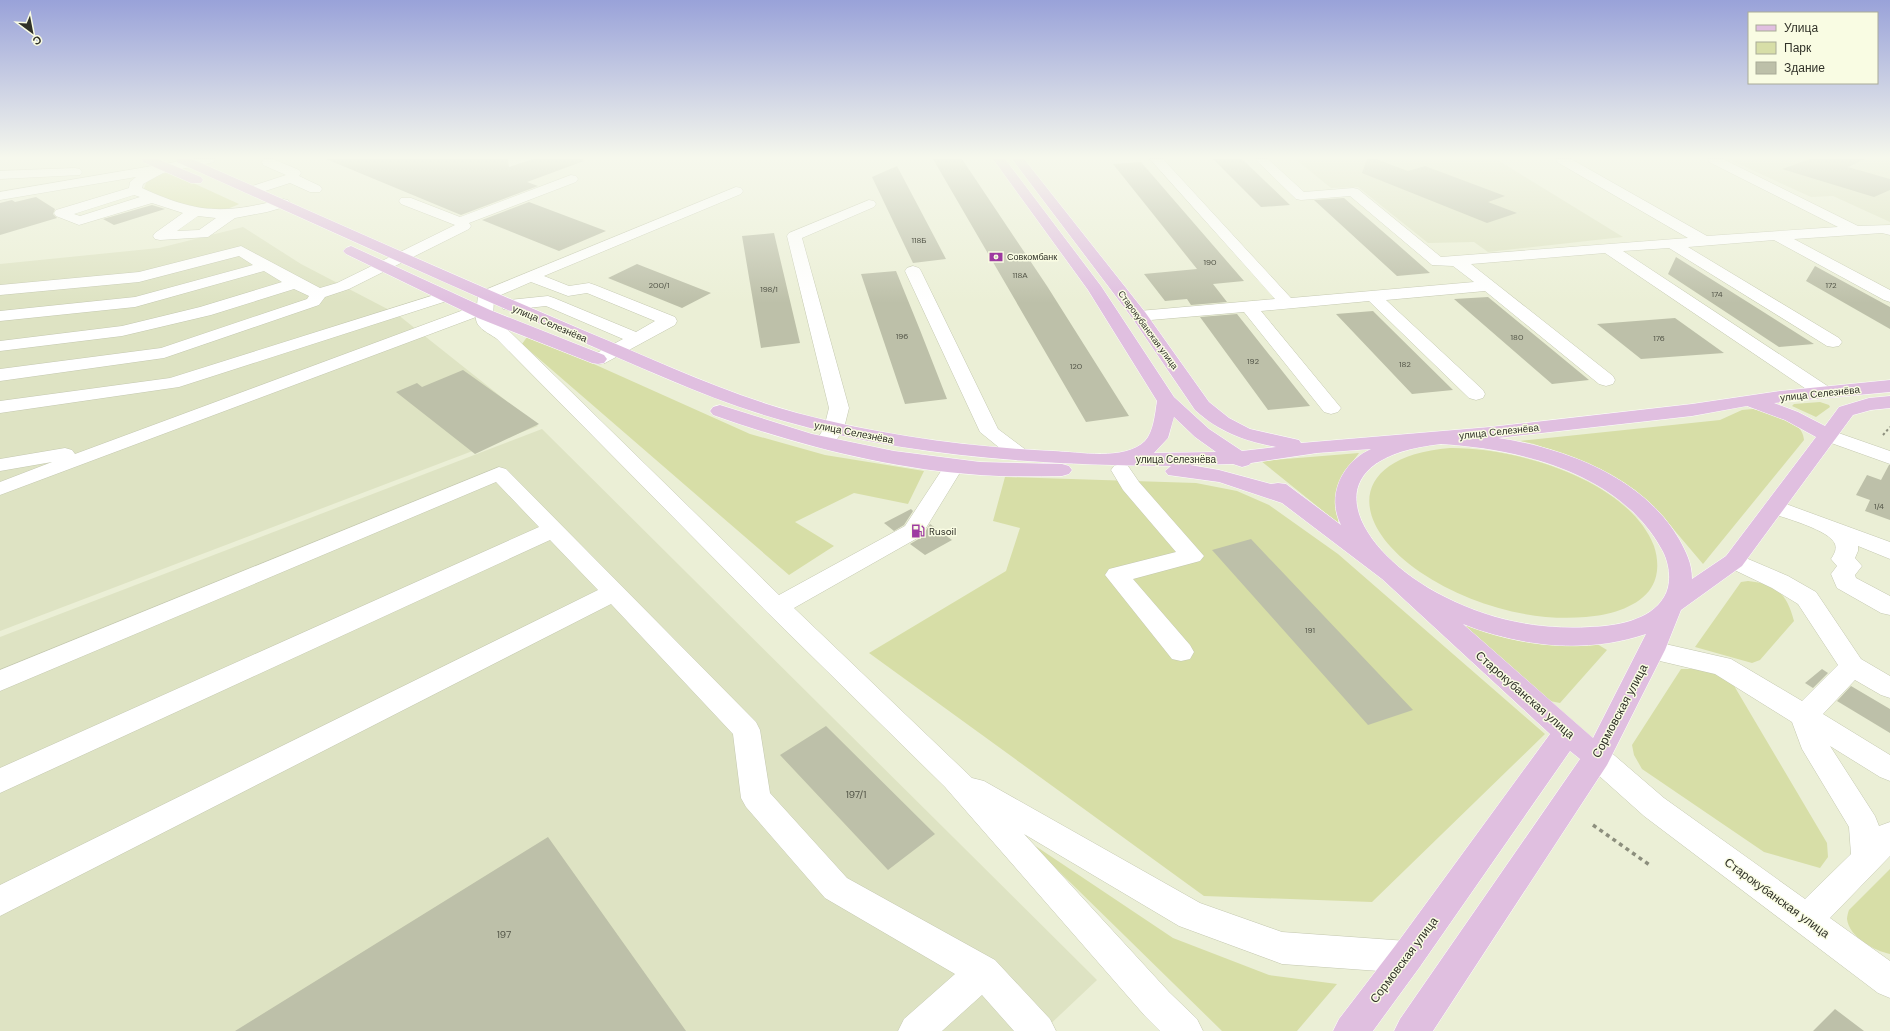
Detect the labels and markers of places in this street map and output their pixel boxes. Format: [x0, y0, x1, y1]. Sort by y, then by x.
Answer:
bank icon: Совкомбанк [988, 249, 1004, 265]
place label: Совкомбанк [1007, 251, 1057, 263]
fuel station icon: Rusoil [910, 523, 926, 539]
place label: Rusoil [929, 525, 956, 538]

